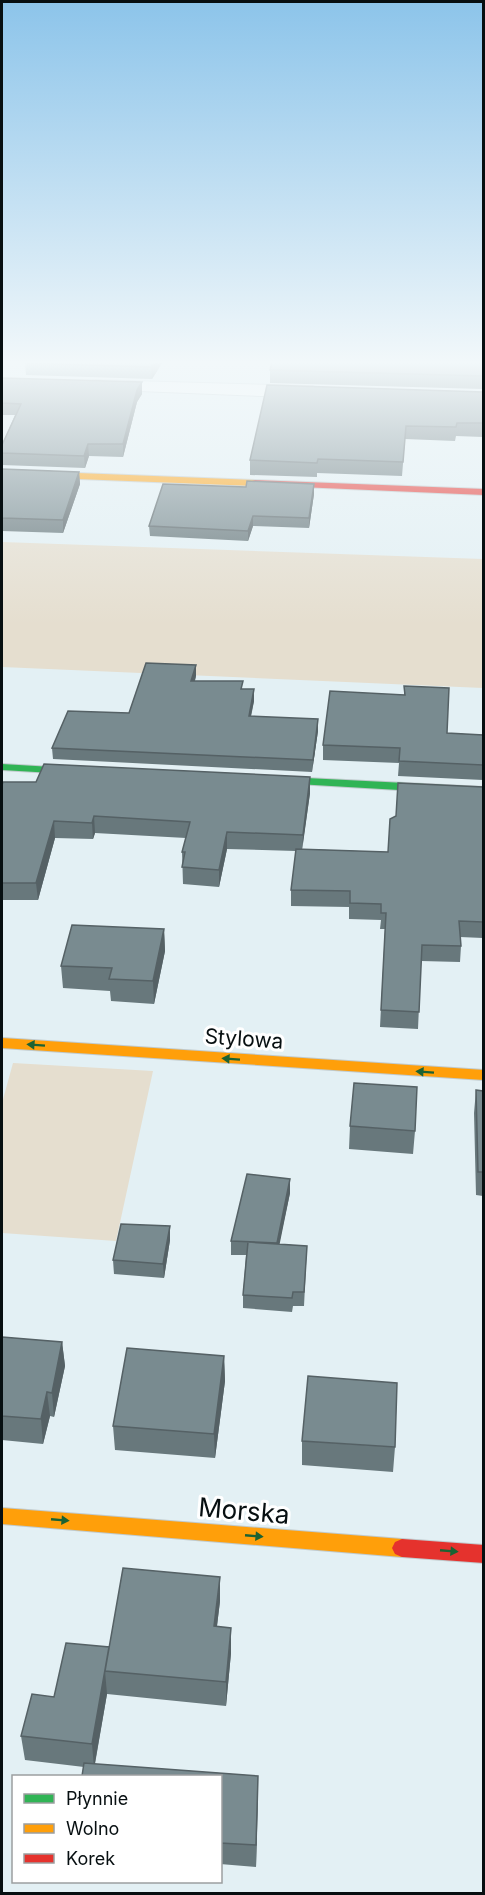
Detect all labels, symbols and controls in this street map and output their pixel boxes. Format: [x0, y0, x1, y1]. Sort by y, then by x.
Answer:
street label: Stylowa [204, 1023, 284, 1054]
one-way arrow [26, 1041, 45, 1050]
one-way arrow [221, 1054, 240, 1064]
one-way arrow [416, 1067, 435, 1076]
street label: Morska [197, 1491, 291, 1530]
one-way arrow [50, 1515, 69, 1525]
one-way arrow [245, 1531, 264, 1541]
one-way arrow [439, 1546, 458, 1556]
legend [12, 1775, 222, 1883]
text: Płynnie [66, 1788, 128, 1809]
text: Wolno [66, 1818, 119, 1839]
text: Korek [66, 1848, 115, 1869]

